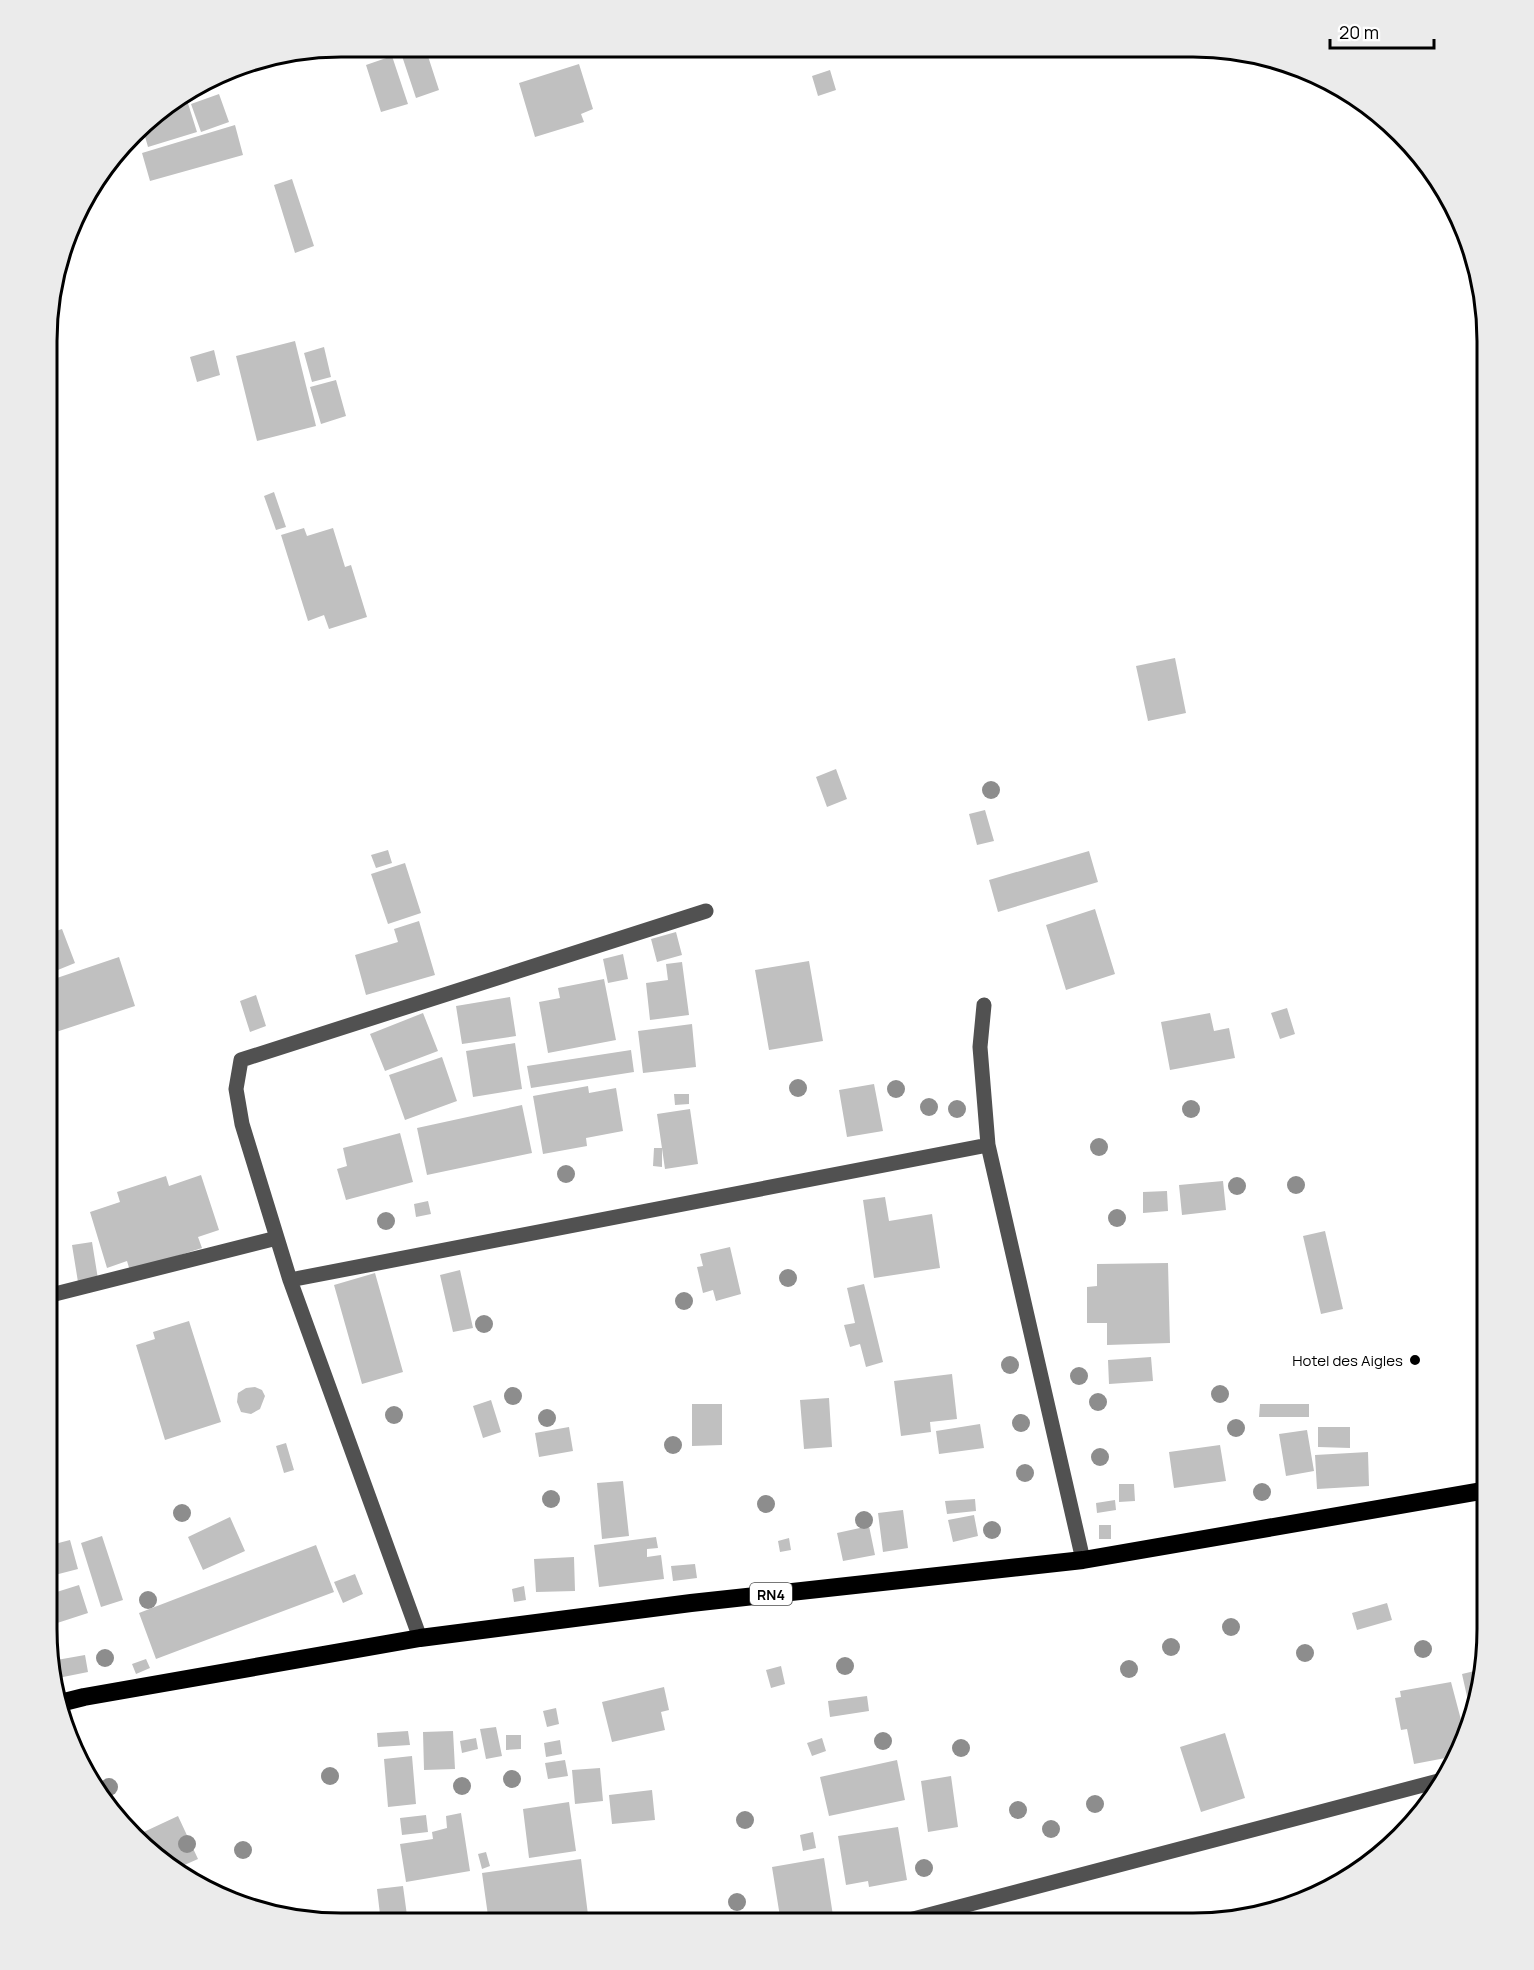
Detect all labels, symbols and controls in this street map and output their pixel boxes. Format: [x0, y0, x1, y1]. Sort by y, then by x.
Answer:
scale bar [1330, 12, 1434, 50]
text: 20 m [1339, 20, 1379, 44]
place label: Hotel des Aigles [1292, 1350, 1403, 1371]
marker: Hotel des Aigles [1408, 1353, 1422, 1367]
road number: RN4 [750, 1583, 792, 1605]

